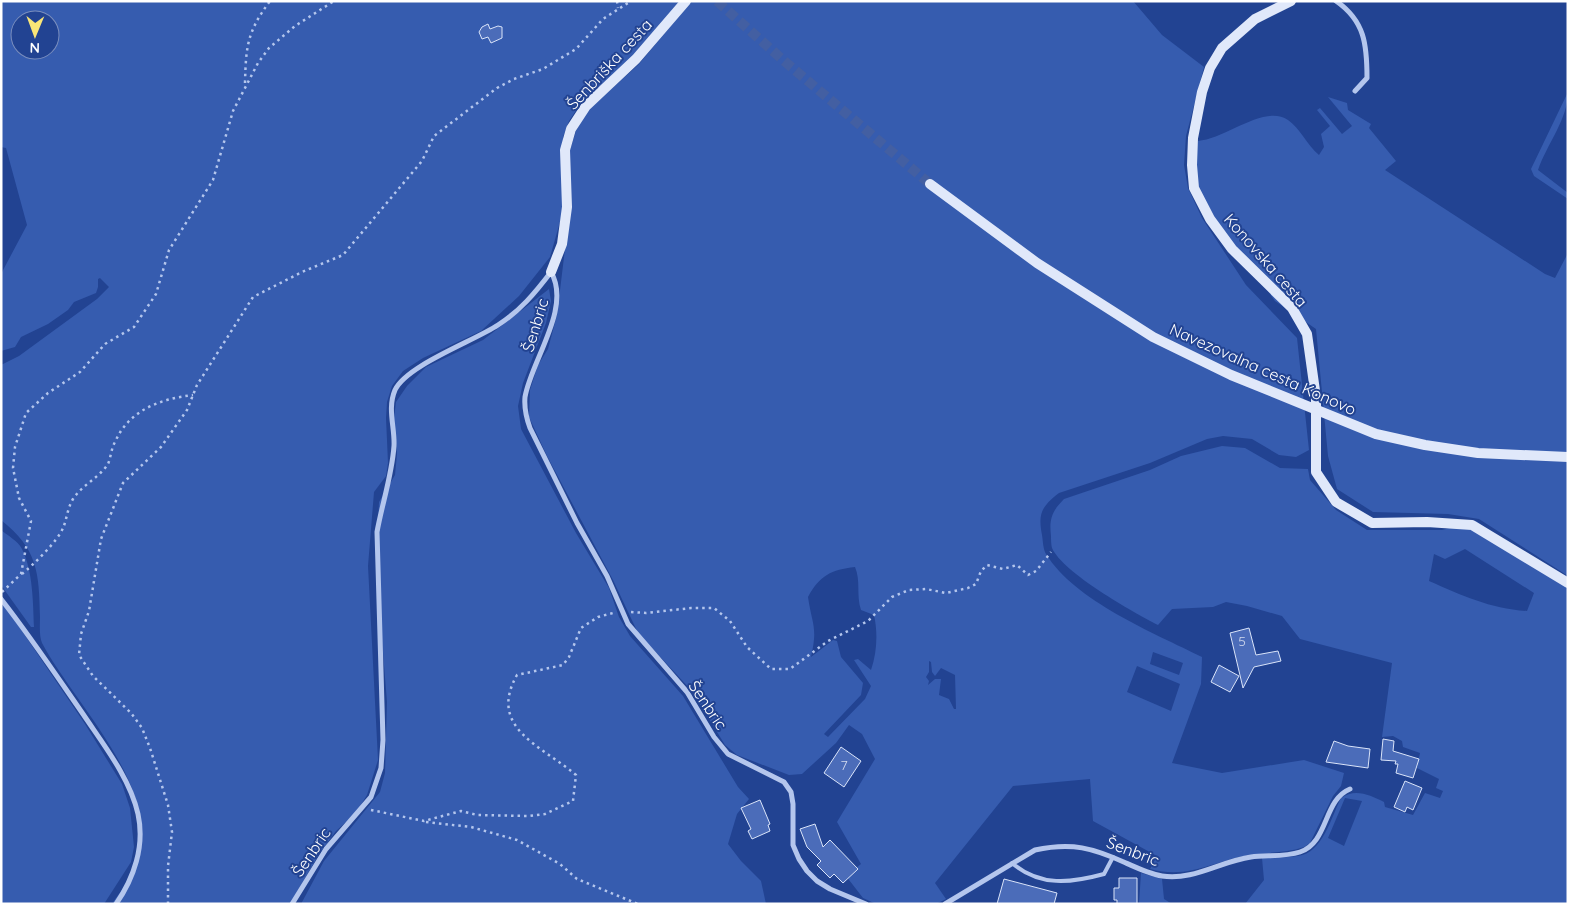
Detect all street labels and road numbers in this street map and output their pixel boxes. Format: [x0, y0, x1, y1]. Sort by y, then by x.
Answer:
street label: Šenbriška cesta [562, 15, 656, 113]
street label: Konovska cesta [1220, 209, 1312, 311]
street label: Šenbric [517, 296, 553, 354]
street label: Navezovalna cesta Konovo [1167, 319, 1359, 419]
street label: Šenbric [684, 677, 732, 733]
street label: Šenbric [287, 824, 335, 880]
street label: Šenbric [1104, 832, 1162, 870]

